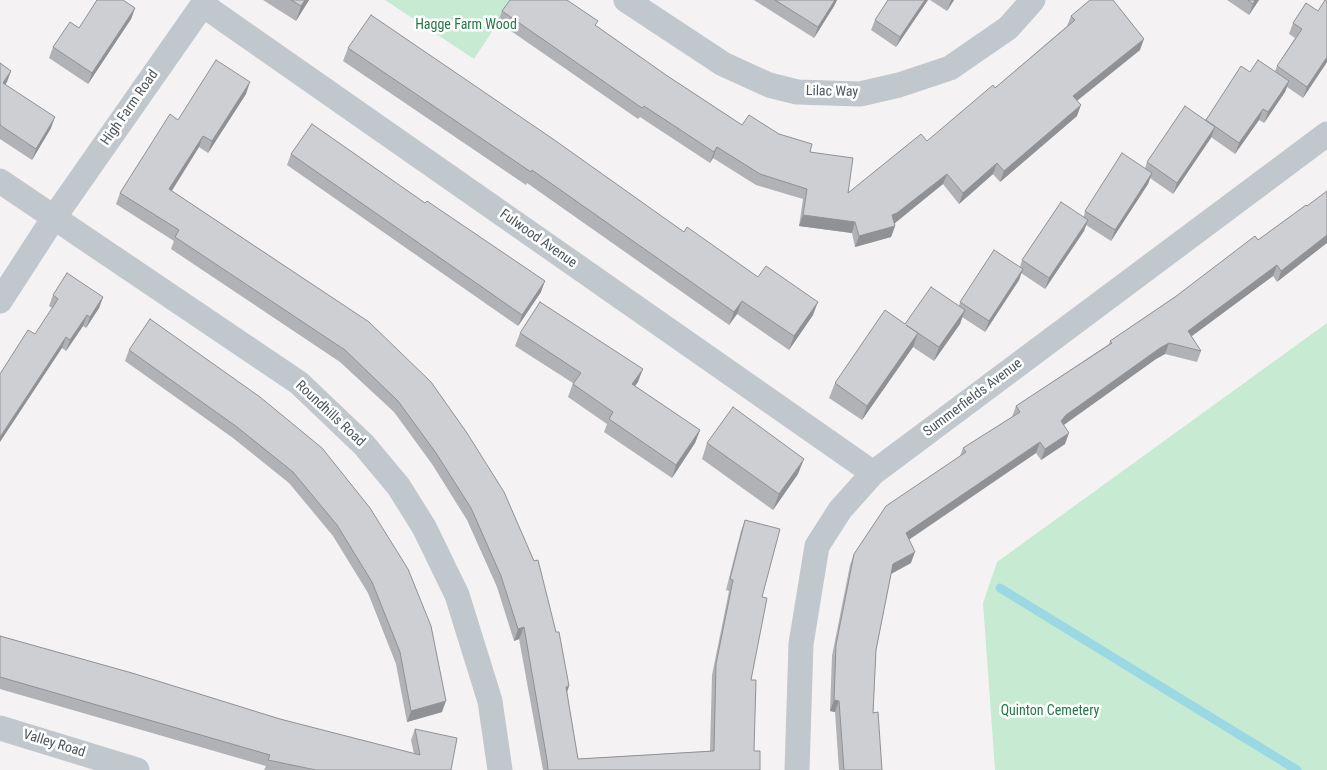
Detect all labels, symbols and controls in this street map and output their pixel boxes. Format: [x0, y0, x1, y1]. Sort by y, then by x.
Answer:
park label: Hagge Farm Wood [415, 17, 517, 33]
street label: High Farm Road [98, 67, 162, 149]
street label: Lilac Way [806, 83, 858, 101]
street label: Fulwood Avenue [496, 206, 580, 272]
street label: Summerfields Avenue [920, 355, 1026, 441]
street label: Roundhills Road [292, 377, 368, 451]
park label: Quinton Cemetery [1001, 703, 1099, 719]
street label: Valley Road [21, 727, 87, 761]

